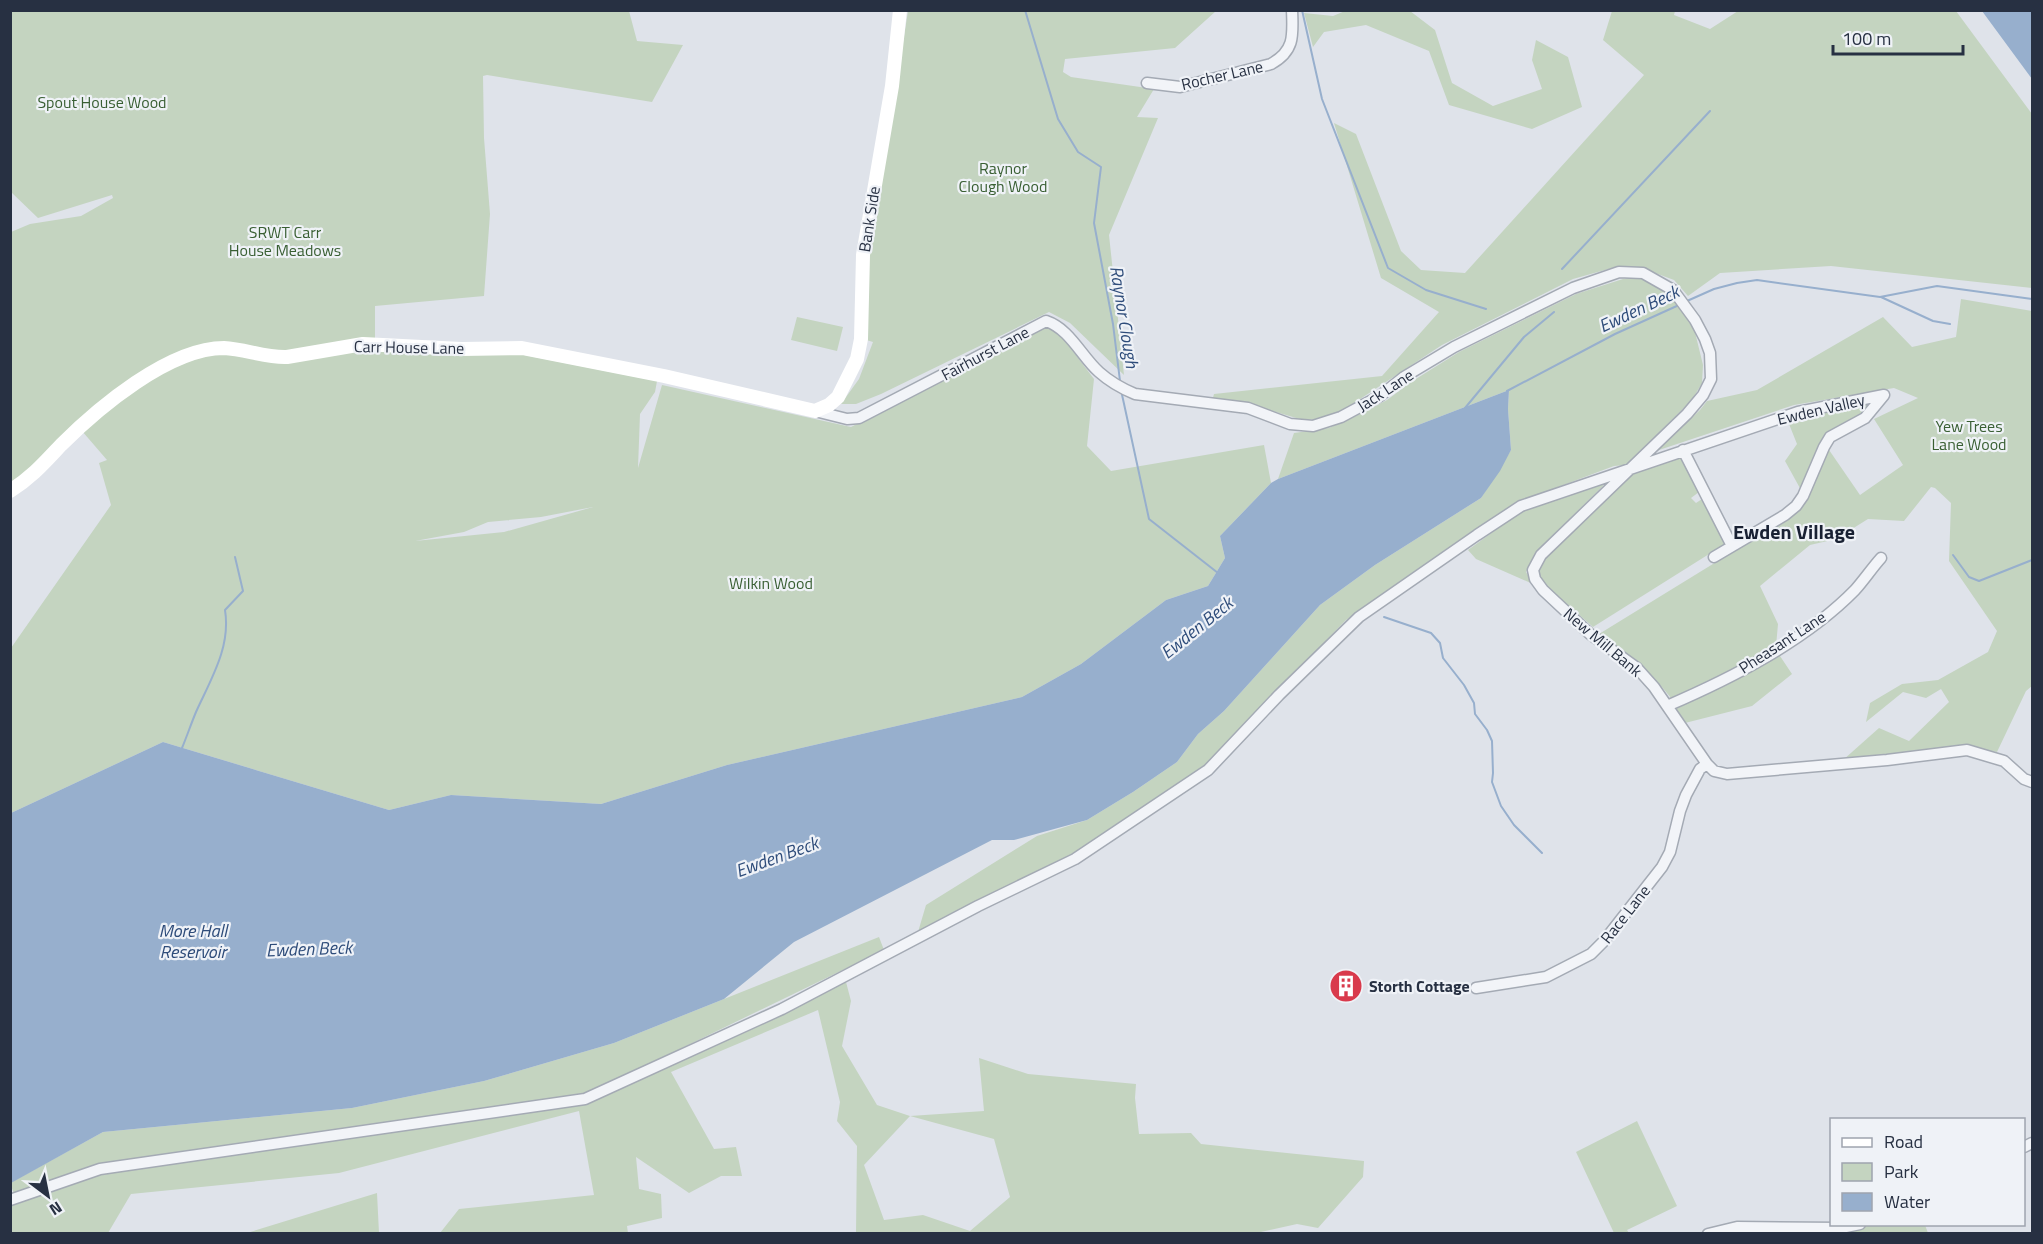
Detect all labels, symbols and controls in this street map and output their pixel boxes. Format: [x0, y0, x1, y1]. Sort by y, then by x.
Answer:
scale bar [1833, 18, 1964, 56]
text: 100 m [1842, 25, 1891, 52]
street label: Rocher Lane [1179, 54, 1265, 96]
park label: Spout House Wood [37, 90, 167, 114]
park label: Raynor Clough Wood [959, 156, 1047, 198]
street label: Bank Side [852, 184, 886, 254]
park label: SRWT Carr House Meadows [229, 220, 341, 262]
water label: Raynor Clough [1103, 264, 1146, 371]
water label: Ewden Beck [1594, 277, 1685, 339]
street label: Fairhurst Lane [937, 320, 1033, 386]
street label: Carr House Lane [354, 334, 464, 360]
street label: Jack Lane [1352, 363, 1418, 417]
street label: Ewden Valley [1775, 387, 1867, 431]
park label: Yew Trees Lane Wood [1931, 414, 2007, 456]
district label: Ewden Village [1733, 516, 1855, 547]
park label: Wilkin Wood [729, 571, 813, 595]
water label: Ewden Beck [1155, 589, 1240, 665]
street label: New Mill Bank [1558, 602, 1648, 682]
street label: Pheasant Lane [1734, 605, 1830, 679]
water label: Ewden Beck [732, 828, 824, 884]
street label: Race Lane [1594, 880, 1656, 948]
water label: More Hall Reservoir [159, 917, 229, 965]
water label: Ewden Beck [265, 933, 355, 963]
building icon: Storth Cottage [1328, 968, 1364, 1004]
place label: Storth Cottage [1369, 974, 1470, 998]
legend [1830, 1118, 2025, 1226]
text: Road [1884, 1128, 1923, 1155]
text: Park [1884, 1158, 1919, 1185]
north arrow [18, 1166, 78, 1226]
text: Water [1884, 1188, 1930, 1215]
text: N [45, 1196, 67, 1222]

